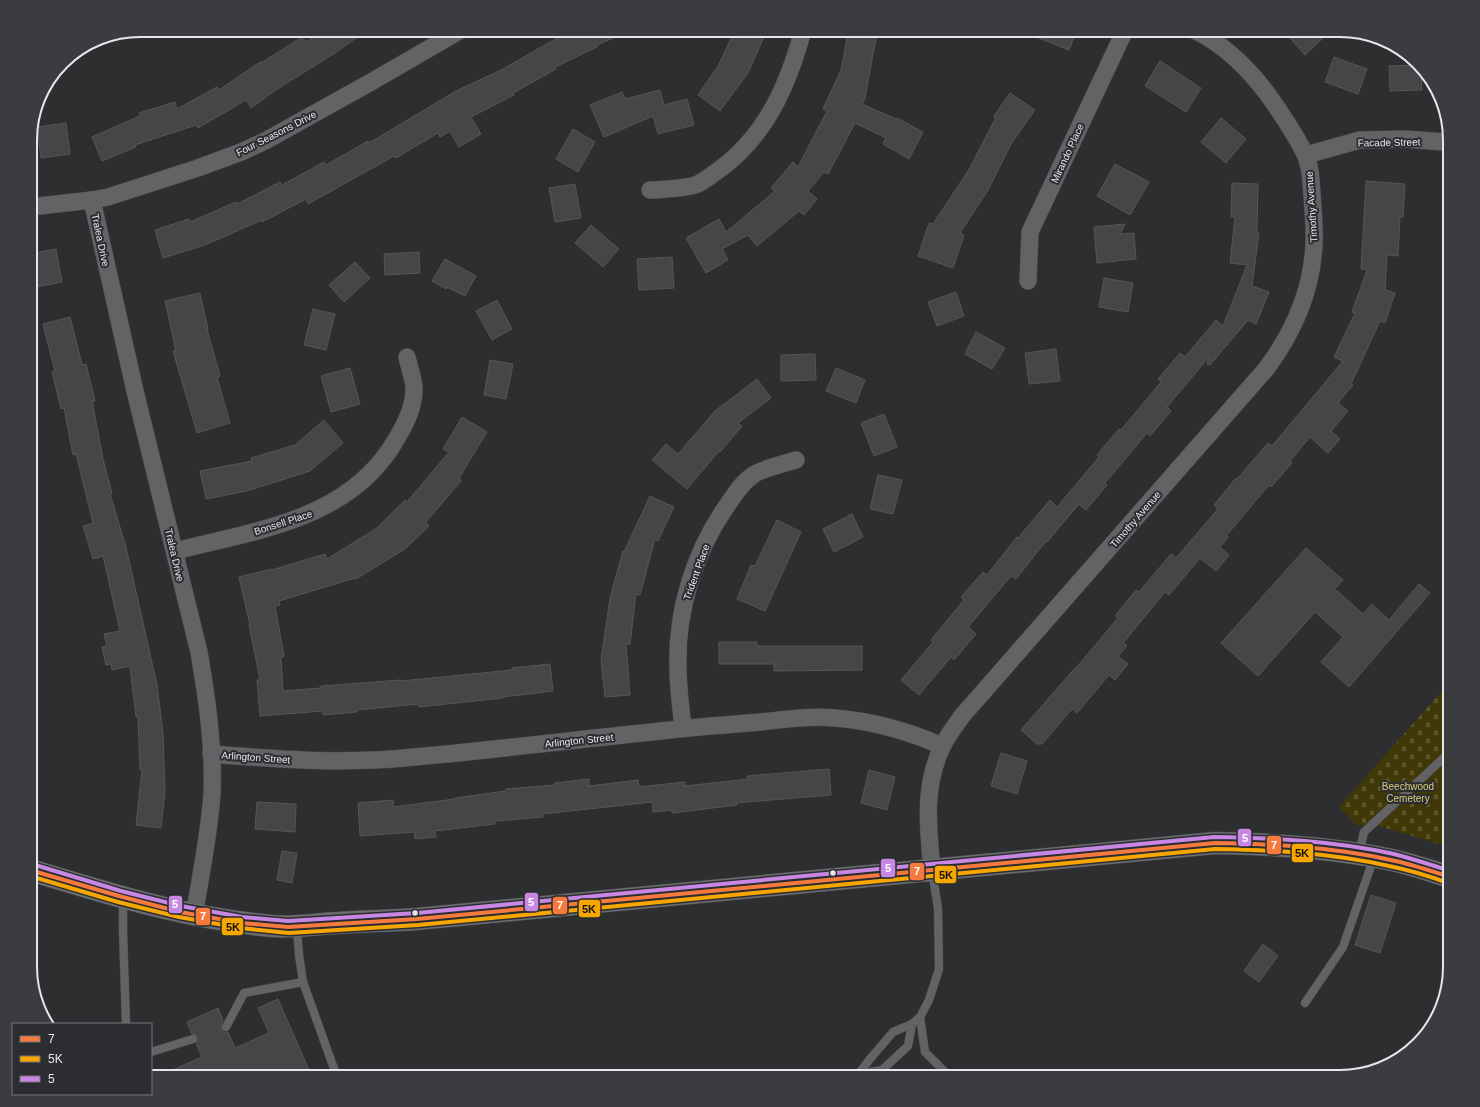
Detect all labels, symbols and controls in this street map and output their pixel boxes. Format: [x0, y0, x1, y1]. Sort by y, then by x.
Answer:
street label: Four Seasons Drive [234, 108, 318, 158]
street label: Mirando Place [1049, 122, 1086, 185]
street label: Facade Street [1358, 136, 1421, 149]
street label: Timothy Avenue [1304, 171, 1319, 243]
street label: Tralea Drive [90, 213, 112, 268]
street label: Timothy Avenue [1108, 489, 1163, 550]
street label: Bonsell Place [253, 508, 314, 537]
street label: Tralea Drive [163, 528, 186, 583]
street label: Trident Place [681, 542, 712, 602]
street label: Arlington Street [544, 731, 614, 750]
street label: Arlington Street [221, 750, 291, 765]
park label: Beechwood Cemetery [1382, 781, 1434, 804]
line badge: 5 [1237, 828, 1252, 847]
text: 5 [1242, 832, 1248, 844]
line badge: 7 [1266, 835, 1282, 855]
text: 7 [1271, 839, 1277, 851]
line badge: 5K [1291, 843, 1314, 863]
text: 5K [1295, 847, 1309, 859]
line badge: 5 [880, 858, 896, 878]
text: 5 [885, 862, 891, 874]
line badge: 7 [909, 862, 925, 881]
text: 7 [914, 865, 920, 877]
line badge: 5K [934, 865, 957, 884]
unlabelled marker [828, 868, 838, 878]
text: 5K [939, 869, 953, 881]
line badge: 5 [524, 892, 539, 912]
line badge: 5 [168, 895, 183, 914]
text: 5 [528, 896, 534, 908]
line badge: 7 [552, 896, 568, 915]
text: 5 [172, 898, 178, 910]
text: 7 [557, 899, 563, 911]
line badge: 5K [578, 899, 601, 918]
text: 5K [582, 903, 596, 915]
line badge: 7 [195, 907, 211, 926]
unlabelled marker [410, 908, 420, 918]
text: 7 [200, 910, 206, 922]
line badge: 5K [221, 917, 244, 936]
text: 5K [226, 921, 240, 933]
legend [12, 1023, 152, 1095]
text: 7 [48, 1032, 55, 1046]
text: 5K [48, 1052, 63, 1066]
text: 5 [48, 1072, 55, 1086]

